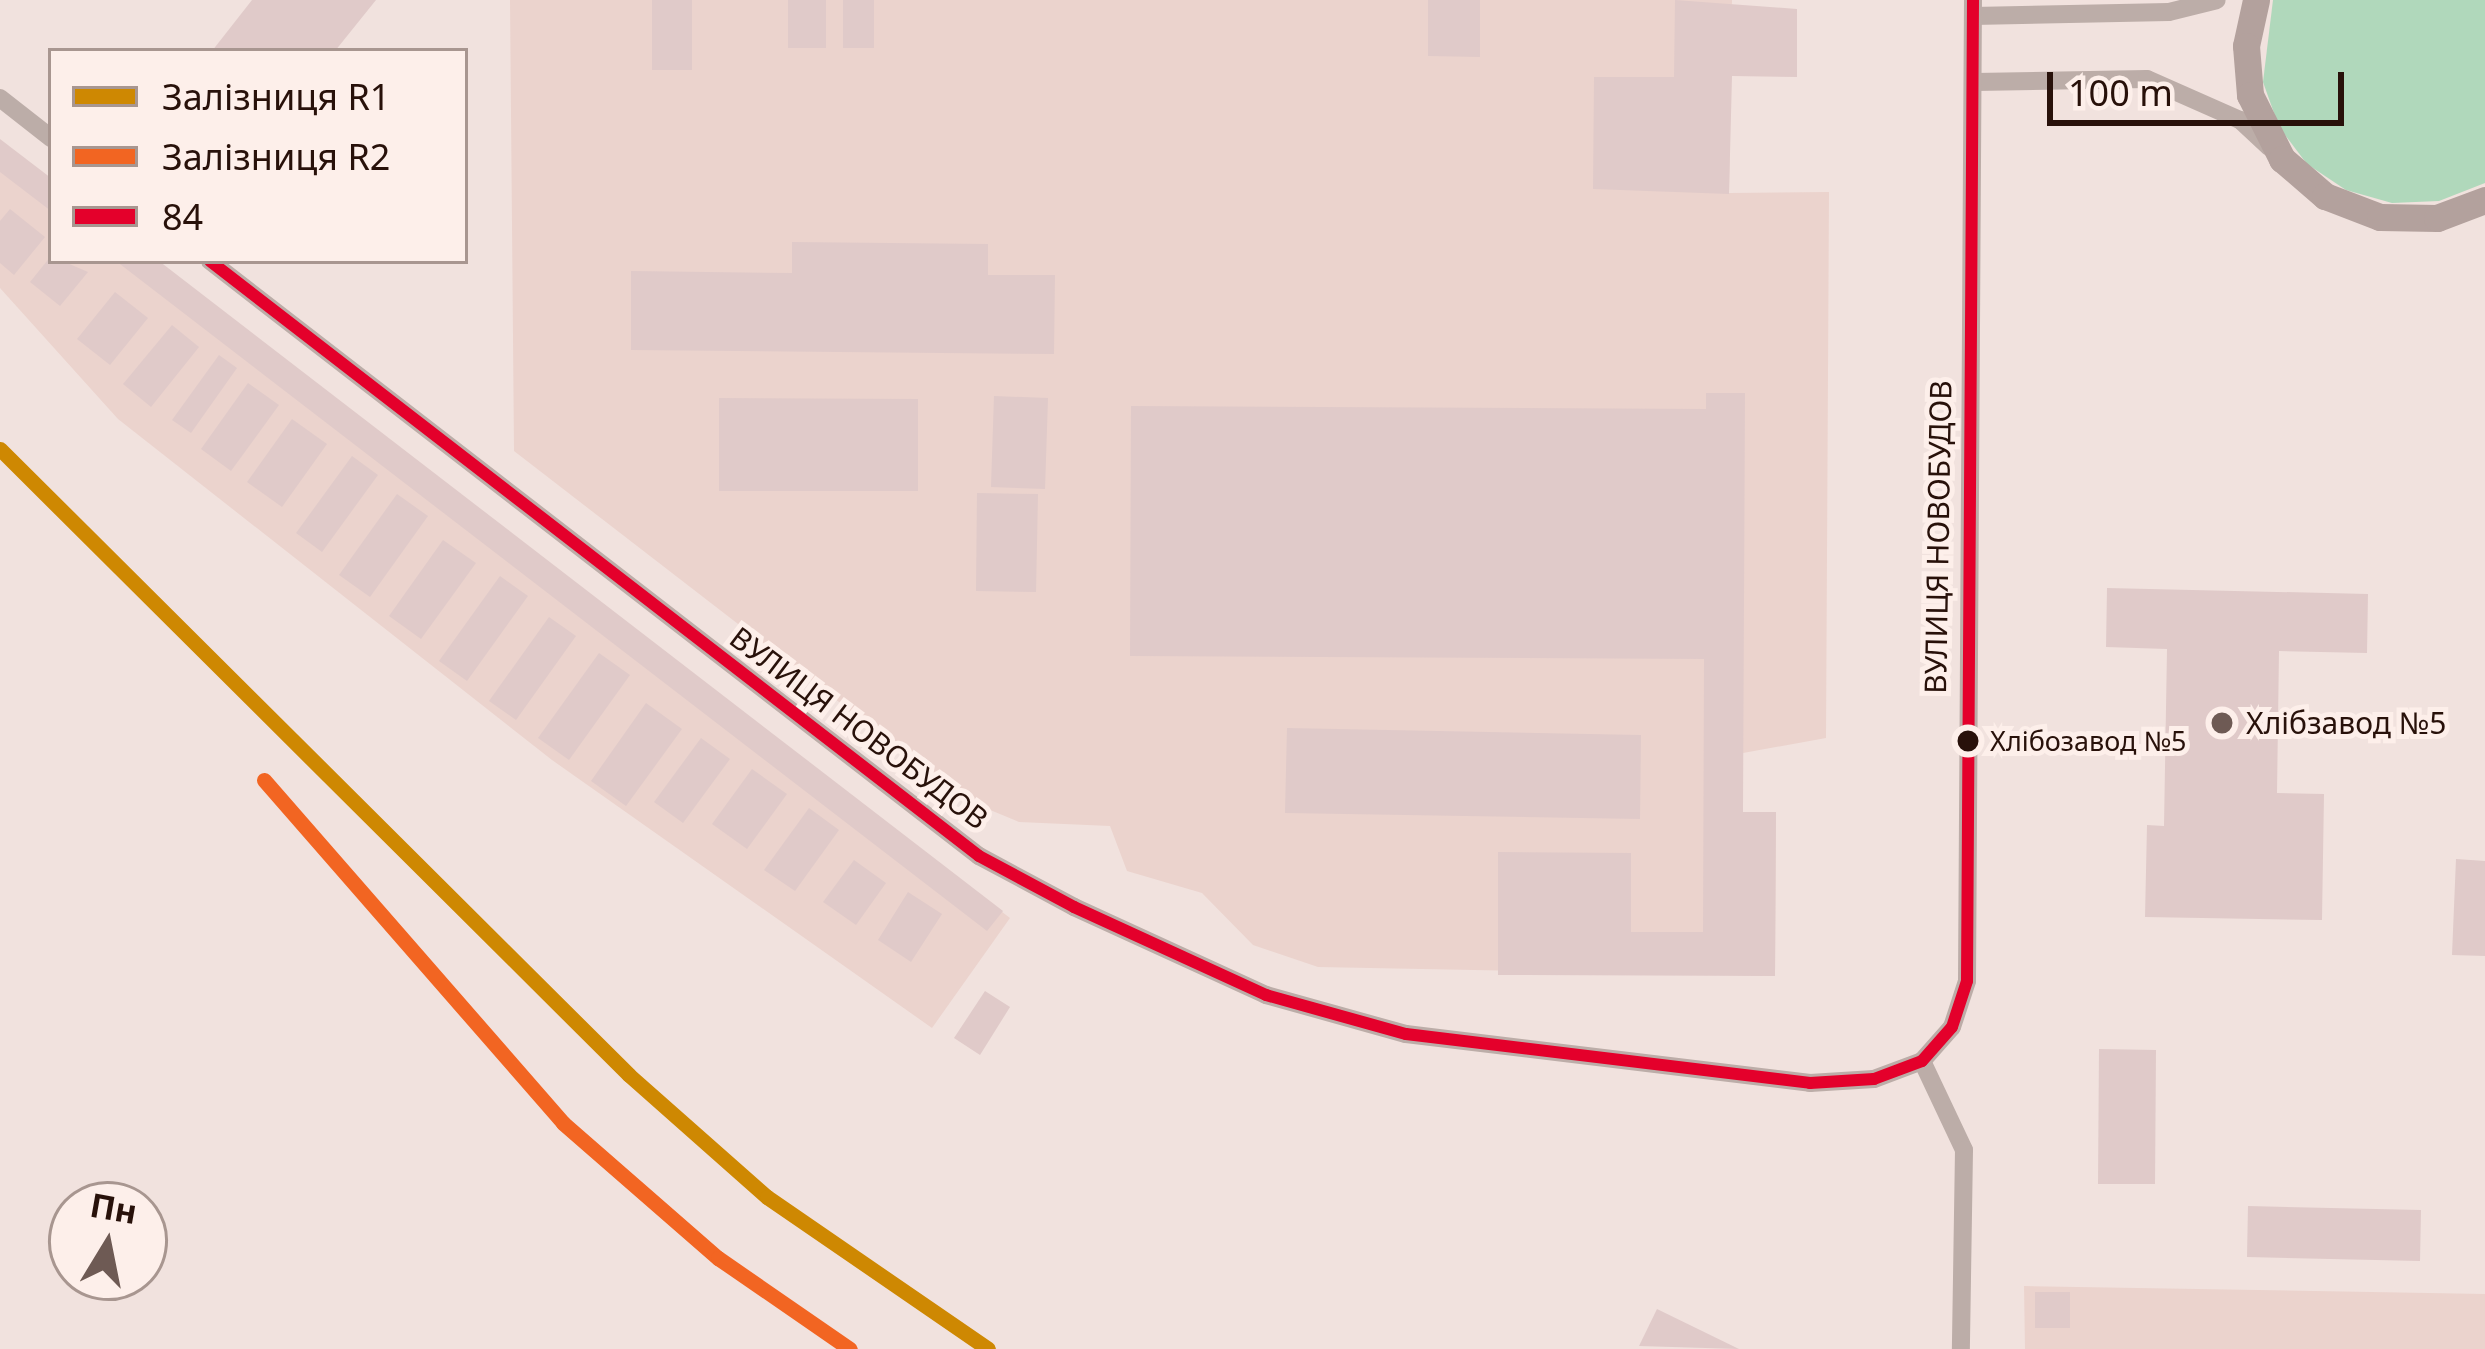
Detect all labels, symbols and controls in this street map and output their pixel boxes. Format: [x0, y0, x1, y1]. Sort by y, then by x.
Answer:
legend [48, 48, 468, 264]
scale bar [2053, 48, 2350, 122]
text: 100 m [2068, 68, 2173, 117]
text: Залізниця R1 [162, 72, 390, 121]
text: Залізниця R2 [162, 132, 390, 181]
text: 84 [162, 192, 203, 241]
street label: ВУЛИЦЯ НОВОБУДОВ [1917, 380, 1959, 694]
street label: ВУЛИЦЯ НОВОБУДОВ [723, 619, 995, 837]
place label: Хлібзавод №5 [2246, 705, 2446, 741]
marker: Хлібзавод №5 [2209, 710, 2235, 736]
place label: Хлібозавод №5 [1990, 725, 2186, 757]
marker: Хлібозавод №5 [1957, 730, 1979, 752]
north arrow [48, 1181, 168, 1301]
text: Пн [87, 1182, 141, 1234]

